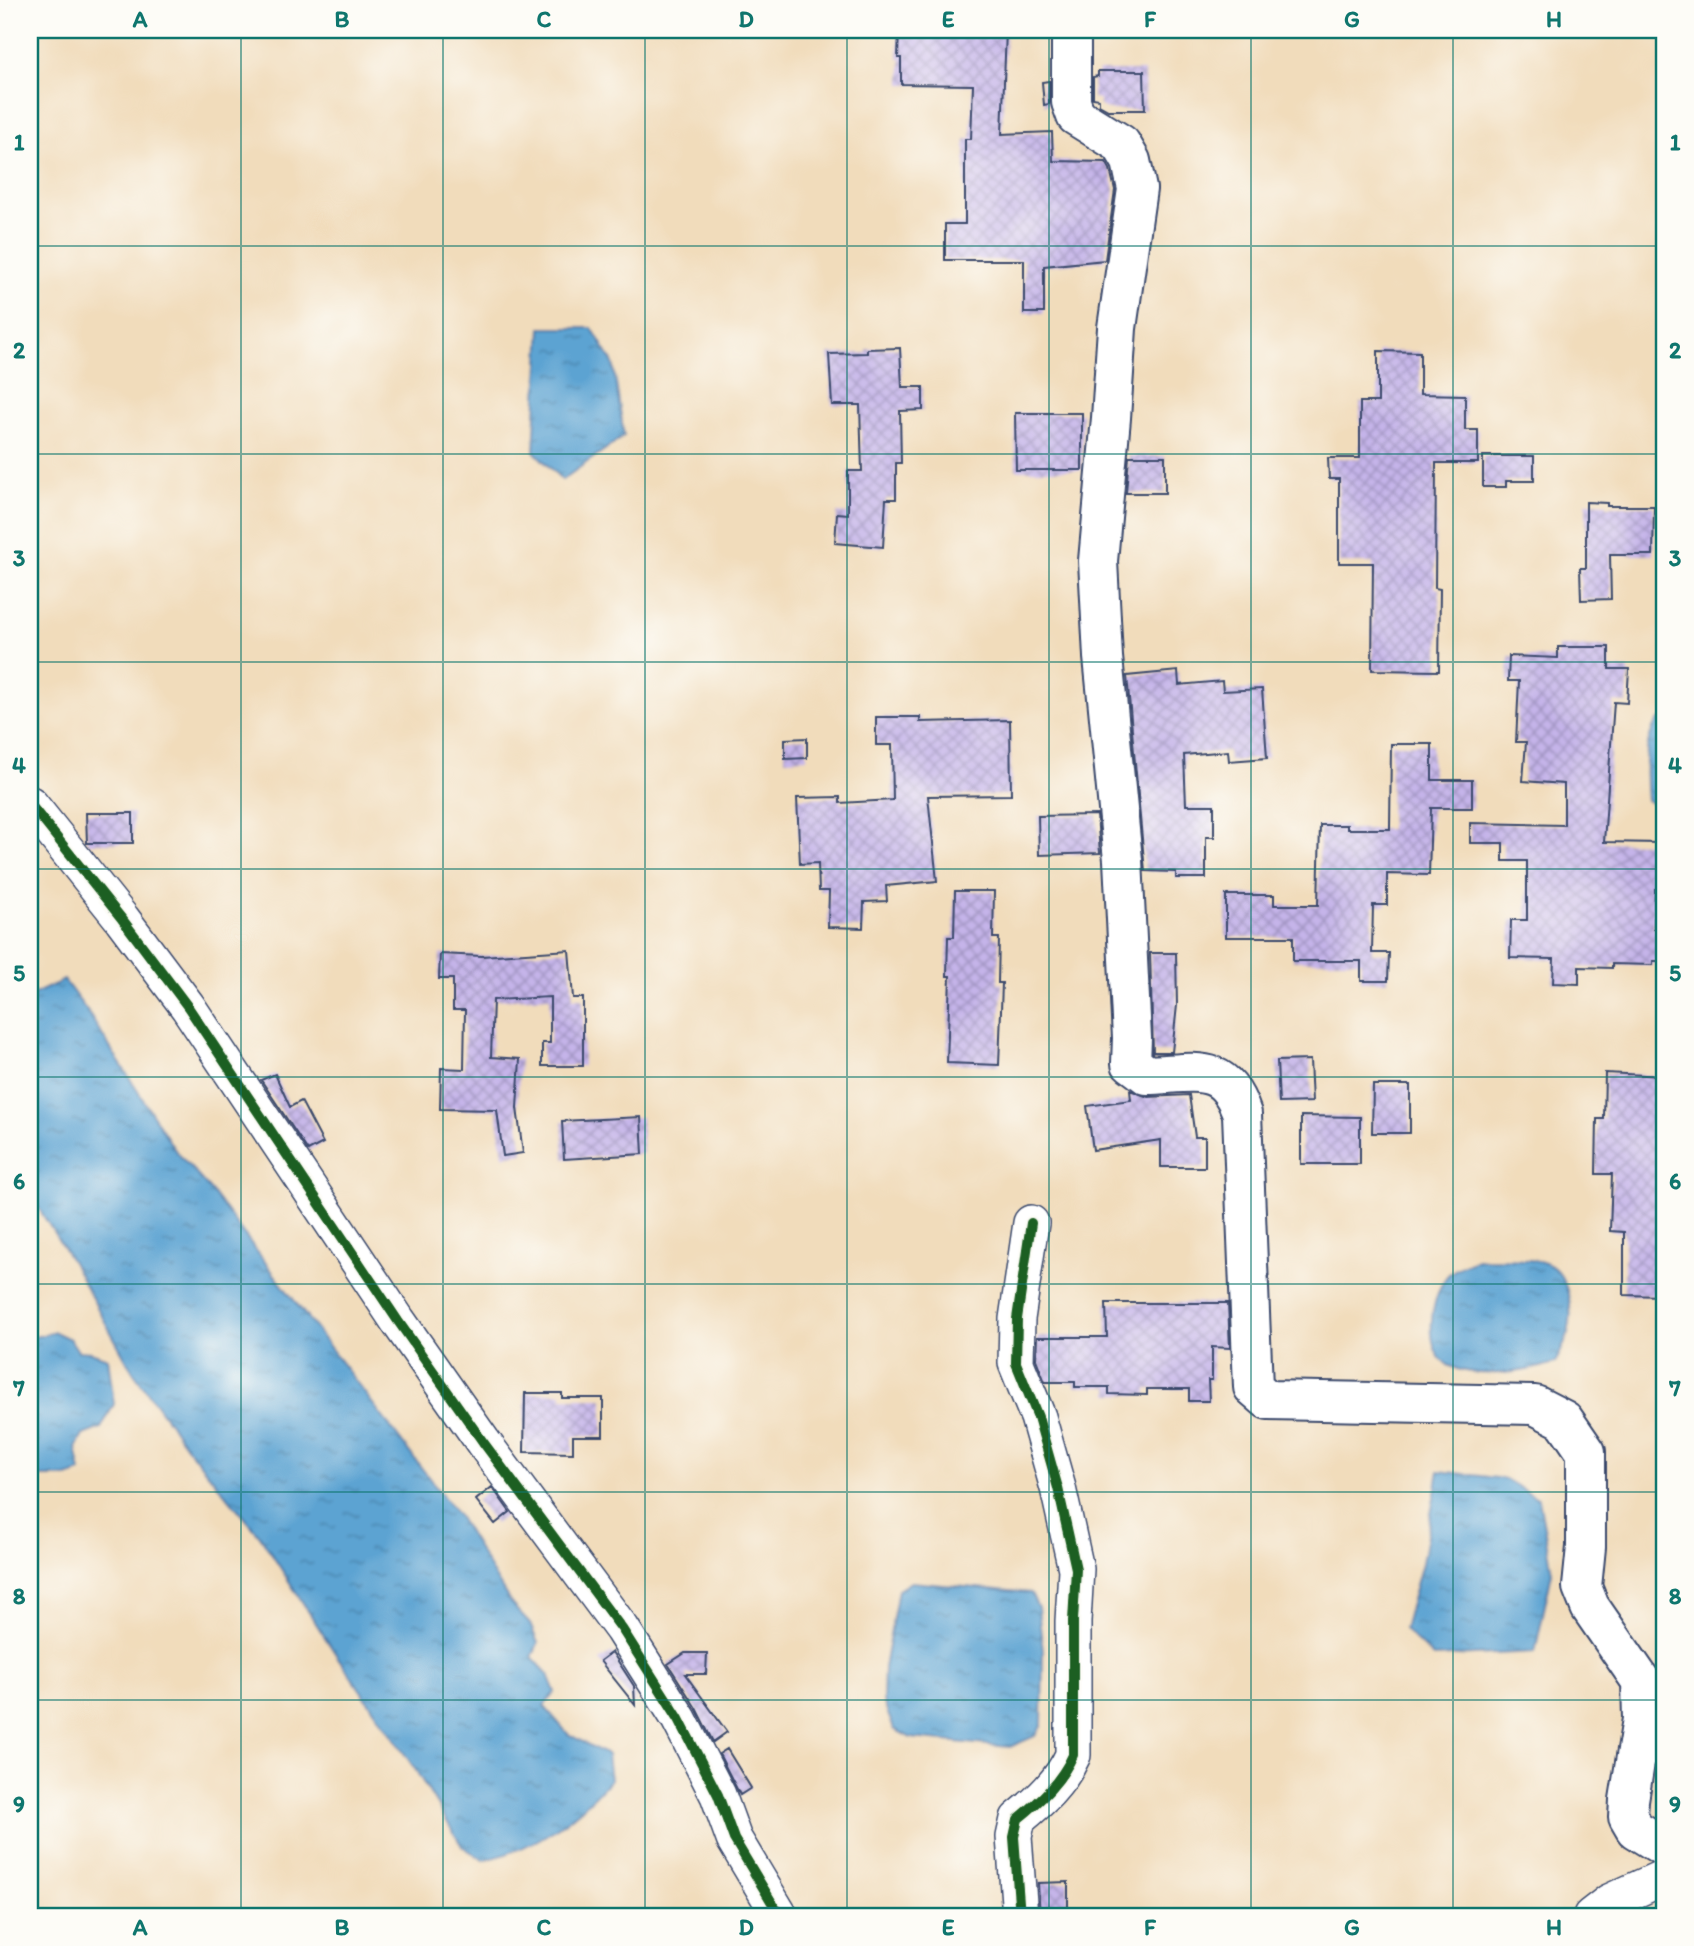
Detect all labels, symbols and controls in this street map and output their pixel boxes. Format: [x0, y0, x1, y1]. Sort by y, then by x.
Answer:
text: A [132, 5, 148, 33]
text: B [335, 5, 350, 33]
text: C [537, 5, 552, 33]
text: D [738, 5, 754, 33]
text: E [942, 5, 955, 33]
text: F [1144, 5, 1157, 33]
text: G [1344, 5, 1360, 33]
text: H [1546, 5, 1562, 33]
text: 1 [14, 128, 25, 156]
text: 1 [1670, 128, 1681, 156]
text: 2 [13, 336, 26, 364]
text: 2 [1669, 336, 1682, 364]
text: 3 [13, 544, 26, 572]
text: 3 [1669, 544, 1682, 572]
text: 4 [12, 751, 26, 779]
text: 4 [1668, 751, 1682, 779]
text: 5 [13, 959, 25, 987]
text: 5 [1669, 959, 1681, 987]
text: 6 [13, 1167, 25, 1195]
text: 6 [1669, 1167, 1681, 1195]
text: 7 [12, 1374, 25, 1402]
text: 7 [1668, 1374, 1681, 1402]
text: 8 [13, 1582, 26, 1610]
text: 8 [1669, 1582, 1682, 1610]
text: 9 [13, 1790, 25, 1818]
text: 9 [1669, 1790, 1681, 1818]
text: A [132, 1913, 148, 1941]
text: B [335, 1913, 350, 1941]
text: C [537, 1913, 552, 1941]
text: D [738, 1913, 754, 1941]
text: E [942, 1913, 955, 1941]
text: F [1144, 1913, 1157, 1941]
text: G [1344, 1913, 1360, 1941]
text: H [1546, 1913, 1562, 1941]

